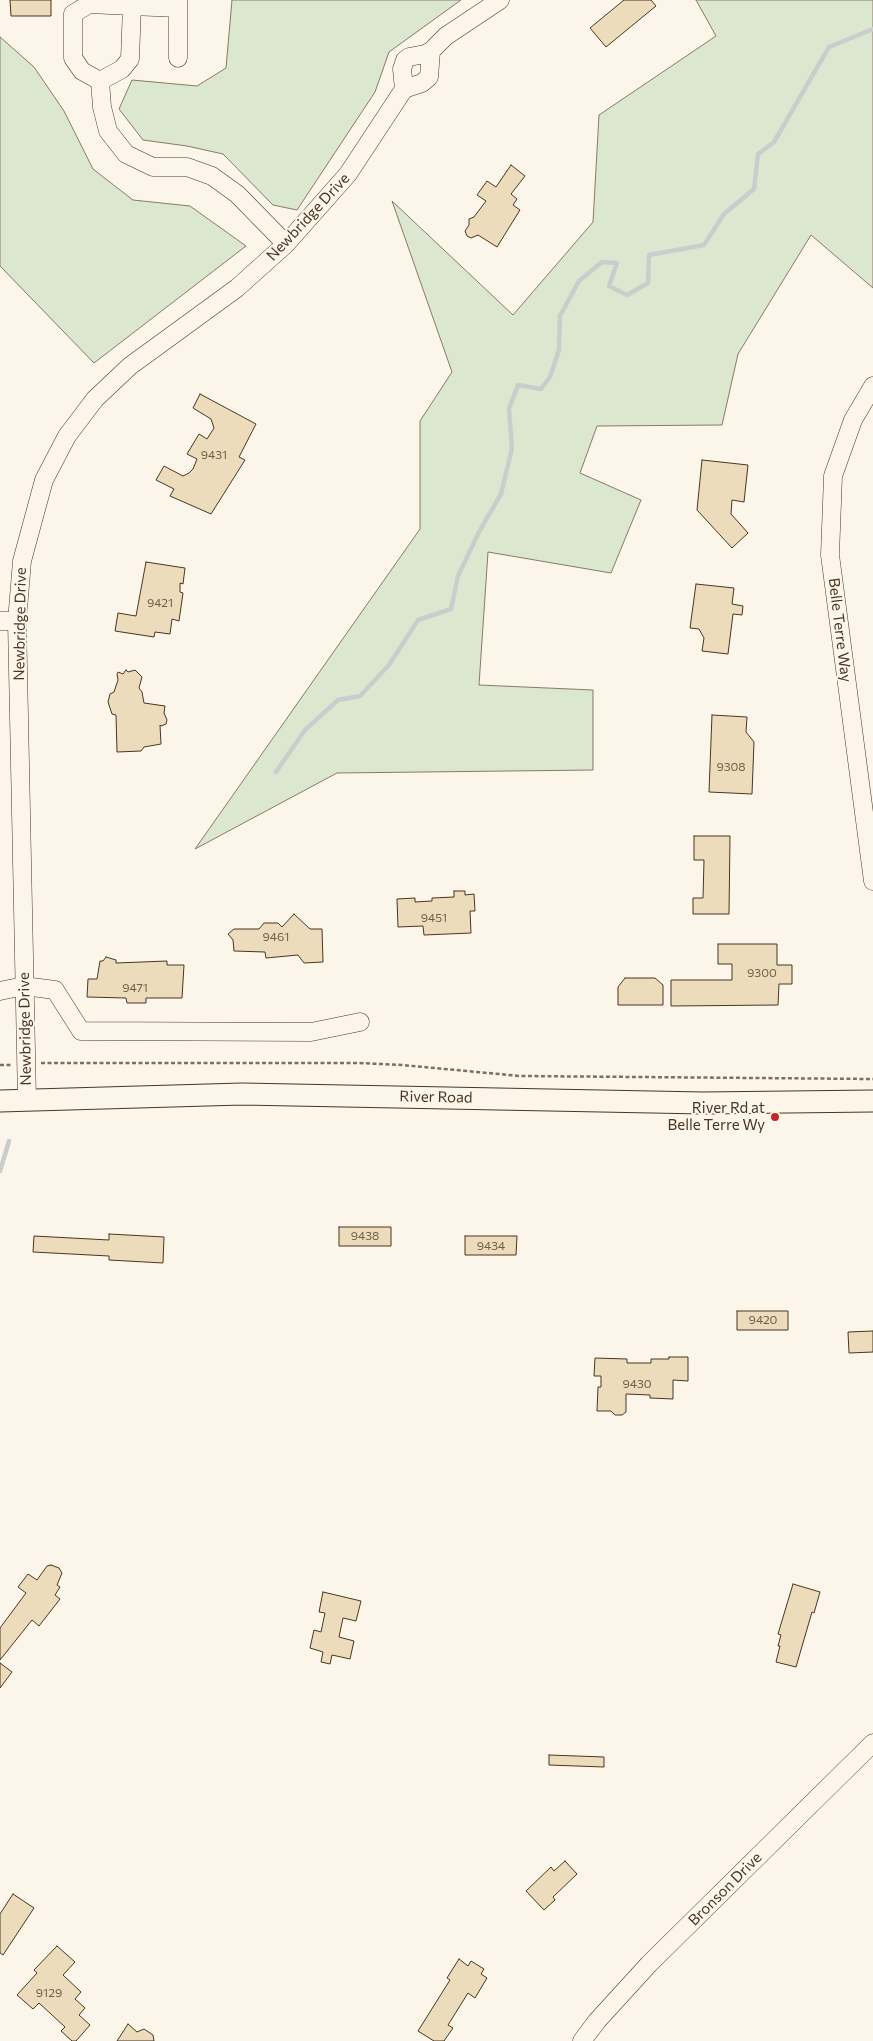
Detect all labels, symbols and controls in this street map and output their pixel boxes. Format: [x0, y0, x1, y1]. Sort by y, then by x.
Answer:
street label: Newbridge Drive [263, 169, 353, 265]
house number: 9431 [201, 448, 227, 462]
street label: Newbridge Drive [10, 567, 30, 681]
street label: Belle Terre Way [825, 577, 855, 683]
house number: 9421 [147, 596, 173, 610]
house number: 9308 [716, 760, 746, 774]
house number: 9451 [421, 911, 447, 925]
house number: 9461 [263, 930, 289, 944]
house number: 9300 [747, 966, 777, 980]
street label: Newbridge Drive [15, 972, 35, 1086]
house number: 9471 [122, 981, 148, 995]
street label: River Road [399, 1087, 473, 1107]
place label: River Rd at Belle Terre Wy [668, 1099, 765, 1134]
marker: River Rd at Belle Terre Wy [769, 1111, 781, 1123]
house number: 9438 [351, 1229, 379, 1243]
house number: 9434 [477, 1239, 505, 1253]
house number: 9420 [749, 1313, 777, 1327]
house number: 9430 [622, 1377, 652, 1391]
street label: Bronson Drive [685, 1849, 765, 1929]
house number: 9129 [36, 1986, 62, 2000]

